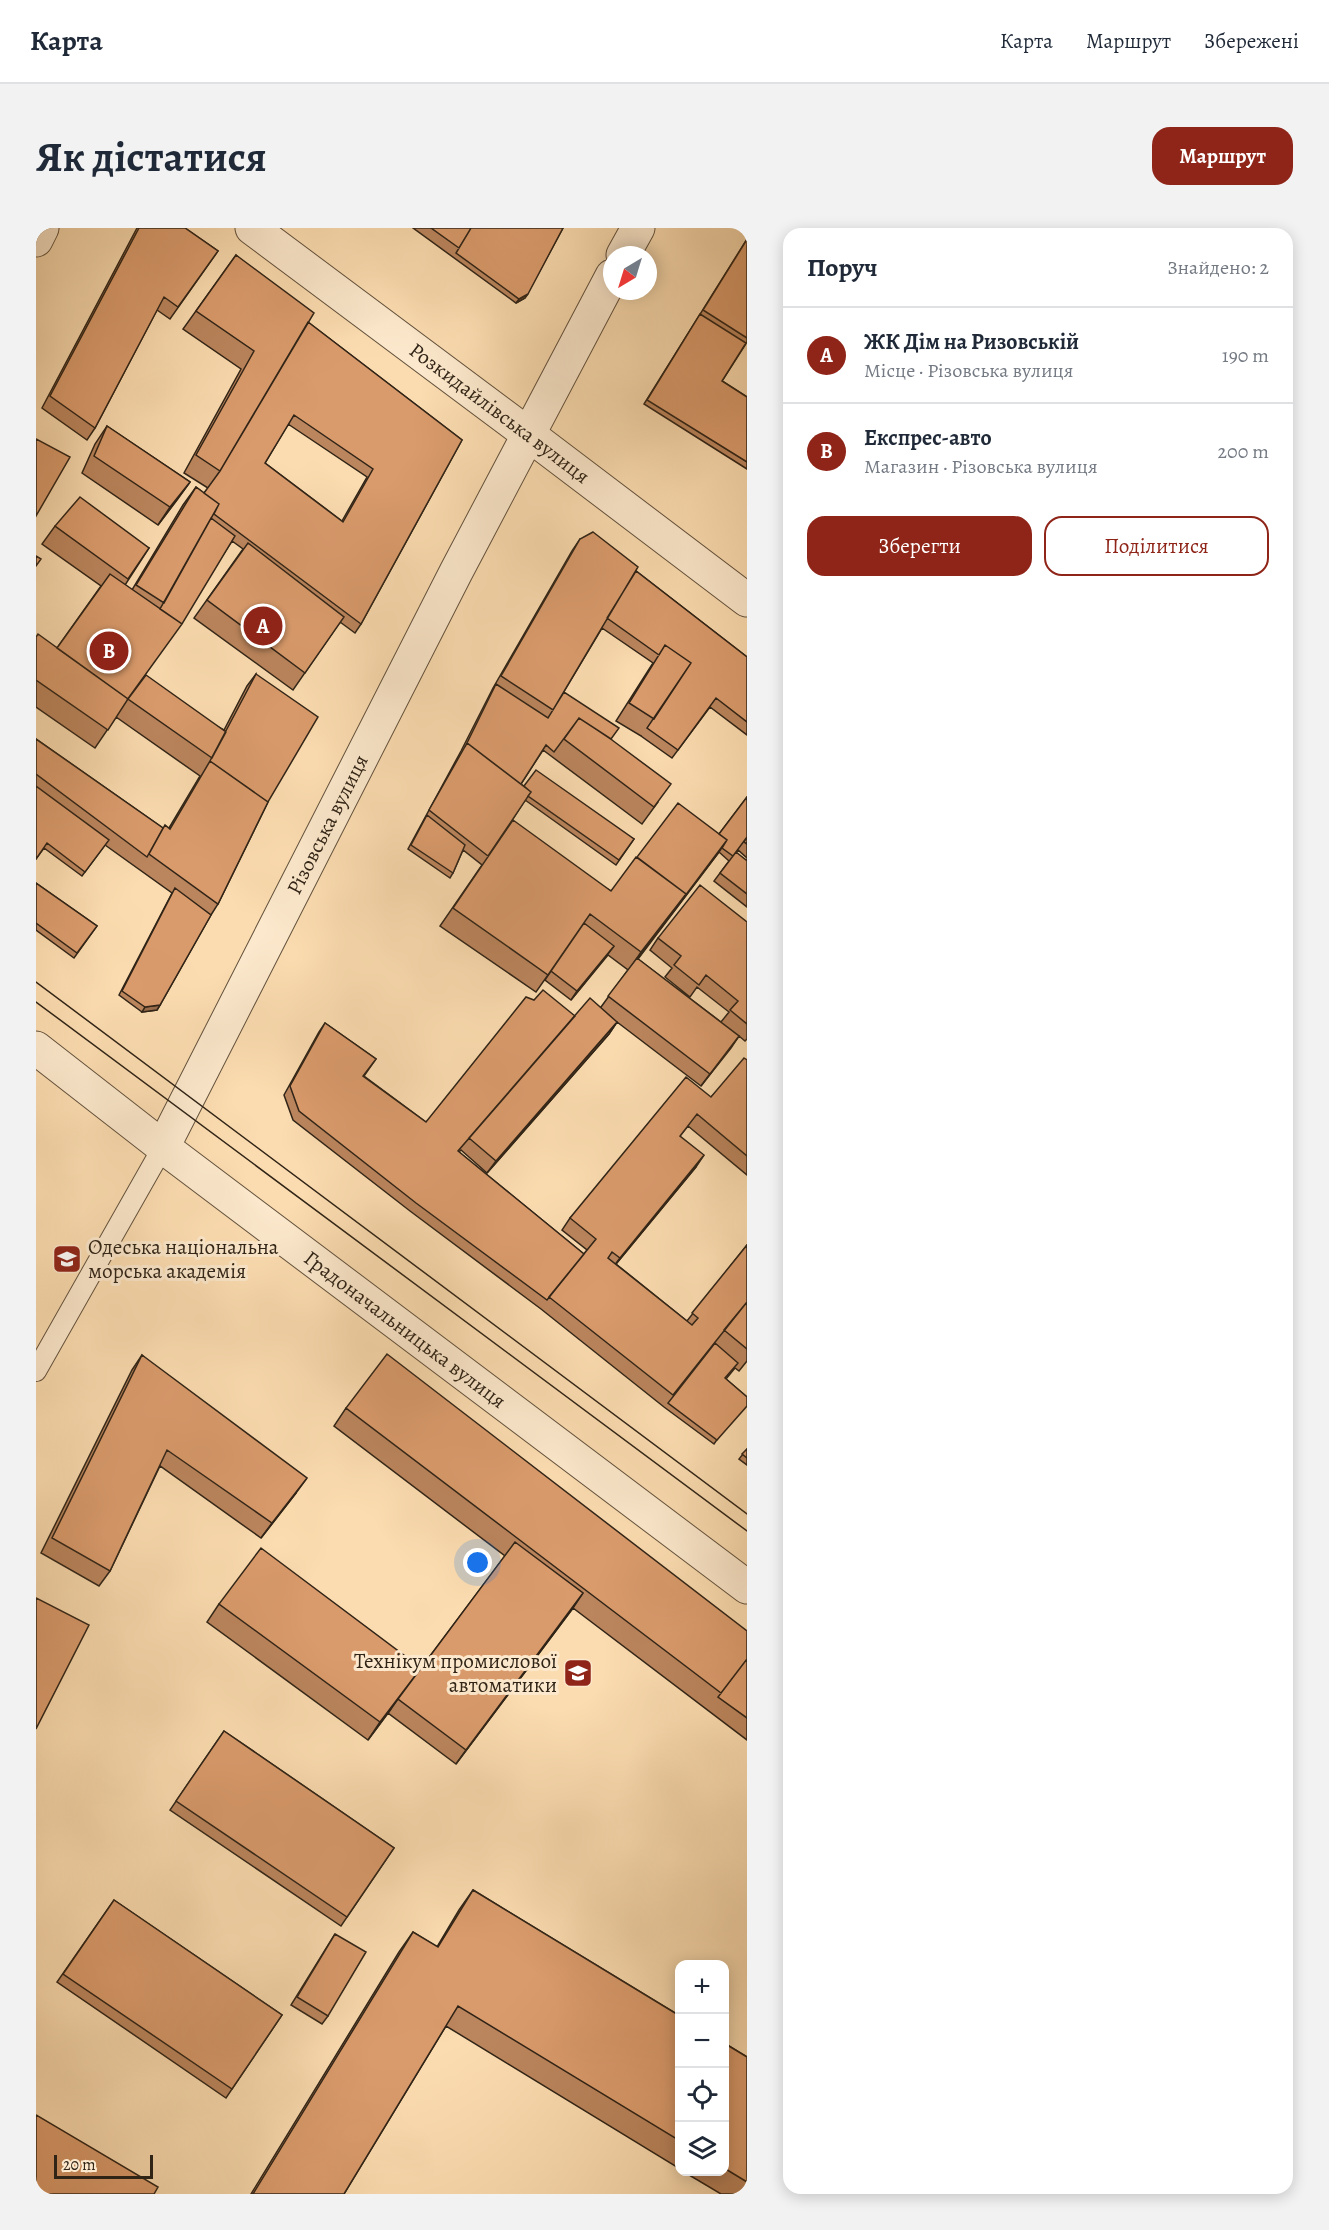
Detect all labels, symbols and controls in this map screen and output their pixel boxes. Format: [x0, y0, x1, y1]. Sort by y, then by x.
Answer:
text: Карта [30, 22, 103, 60]
text: Карта [1000, 27, 1053, 55]
text: Маршрут [1086, 27, 1171, 55]
text: Збережені [1204, 27, 1299, 55]
button: Маршрут [1152, 127, 1293, 185]
text: Як дістатися [36, 128, 267, 185]
north arrow [603, 246, 657, 300]
text: Поруч [807, 250, 878, 285]
text: Знайдено: 2 [1167, 254, 1269, 281]
text: ЖК Дім на Ризовській [864, 327, 1079, 357]
street label: Розкидайлівська вулиця [404, 336, 595, 490]
text: A [820, 342, 833, 369]
text: 190 m [1222, 342, 1269, 369]
text: Місце · Різовська вулиця [864, 357, 1073, 384]
text: Експрес-авто [864, 423, 992, 453]
text: B [820, 438, 833, 465]
text: 200 m [1218, 438, 1269, 465]
text: Магазин · Різовська вулиця [864, 453, 1098, 480]
button: Зберегти [807, 516, 1032, 576]
button: Поділитися [1044, 516, 1269, 576]
pin: A [244, 604, 282, 648]
pin: B [90, 628, 128, 674]
street label: Різовська вулиця [280, 750, 375, 899]
place label: Одеська національна морська академія [88, 1233, 279, 1285]
school or university icon: Одеська національна морська академія [51, 1243, 83, 1275]
street label: Градоначальницька вулиця [298, 1244, 512, 1415]
your location [463, 1548, 492, 1577]
place label: Технікум промислової автоматики [354, 1647, 557, 1699]
school or university icon: Технікум промислової автоматики [562, 1657, 594, 1689]
map controls [675, 1960, 729, 2176]
button: + [675, 1960, 729, 2014]
button: − [675, 2014, 729, 2068]
button: locate [675, 2068, 729, 2122]
button: layers [675, 2122, 729, 2176]
scale bar [54, 2152, 153, 2180]
text: 20 m [63, 2154, 96, 2176]

